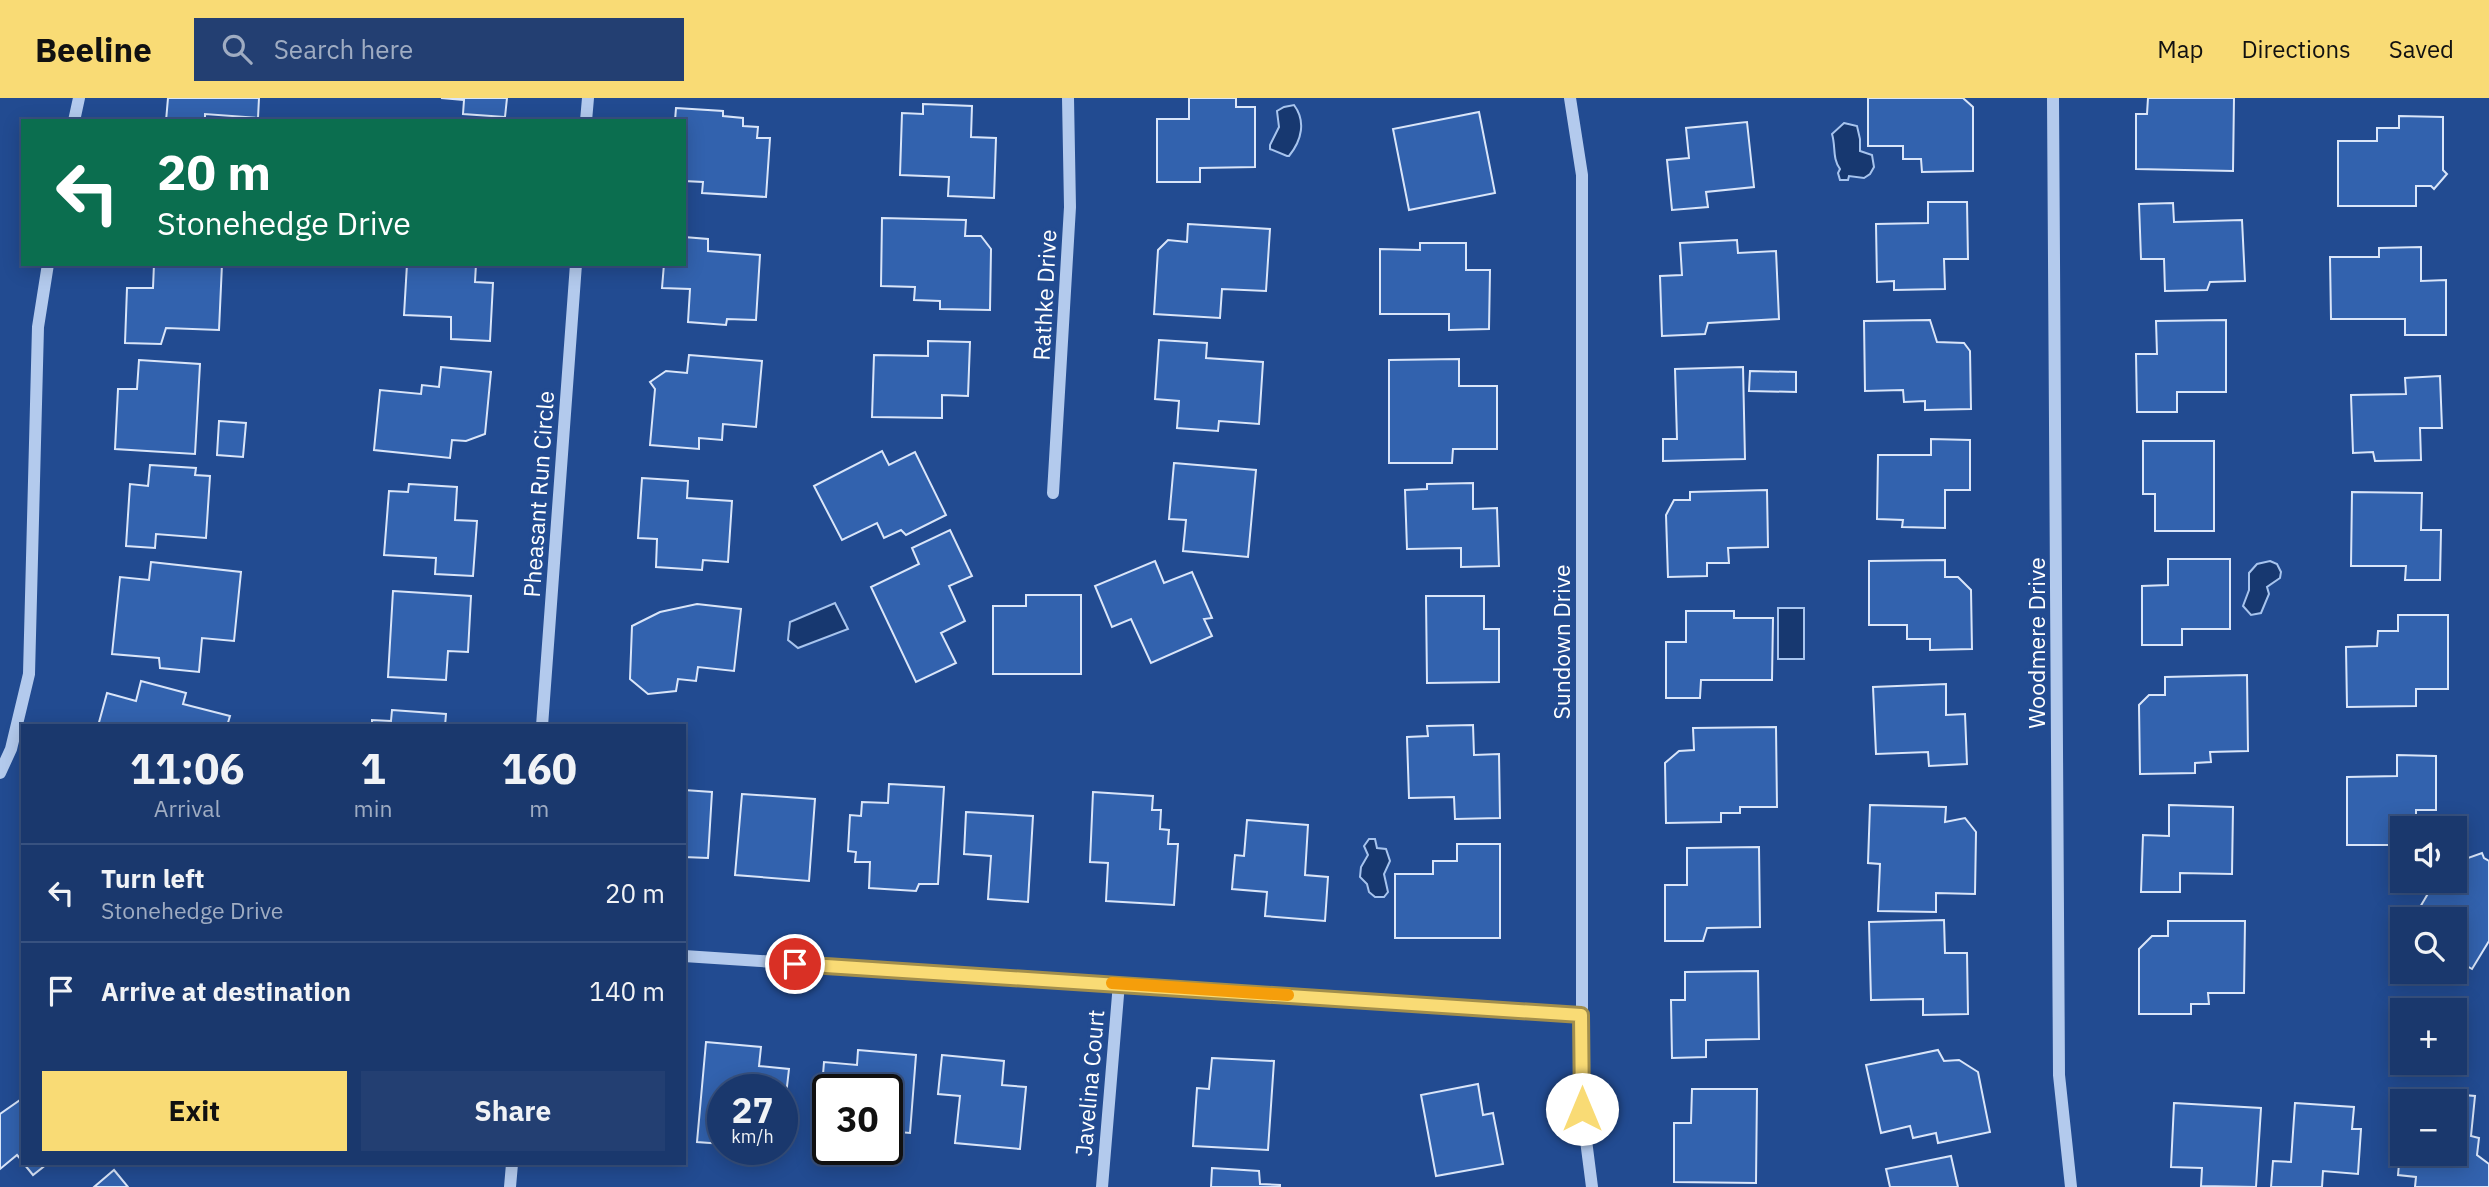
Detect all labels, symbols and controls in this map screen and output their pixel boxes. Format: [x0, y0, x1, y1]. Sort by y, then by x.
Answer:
search box [194, 18, 684, 81]
text: Beeline [35, 28, 152, 71]
icon: search [218, 30, 256, 68]
text: Search here [274, 32, 413, 66]
text: Map [2157, 33, 2203, 65]
text: Directions [2241, 33, 2351, 65]
text: Saved [2389, 33, 2454, 65]
text: 20 m [157, 140, 271, 203]
icon: left [42, 147, 133, 238]
text: Stonehedge Drive [157, 202, 411, 244]
street label: Rathke Drive [1026, 229, 1062, 361]
street label: Pheasant Run Circle [516, 390, 560, 598]
street label: Woodmere Drive [2021, 557, 2051, 729]
street label: Sundown Drive [1546, 564, 1576, 720]
text: 11:06 [130, 741, 245, 796]
text: 1 [360, 741, 386, 796]
text: 160 [501, 741, 577, 796]
text: Arrival [154, 793, 221, 823]
text: min [354, 793, 392, 823]
text: m [529, 793, 549, 823]
map controls [2390, 816, 2467, 1166]
button: sound [2390, 816, 2467, 893]
text: Turn left [101, 861, 204, 895]
icon: left [42, 874, 80, 912]
text: 20 m [605, 876, 665, 910]
text: Stonehedge Drive [101, 895, 283, 925]
button: search [2390, 907, 2467, 984]
pin [765, 934, 825, 994]
icon: arrive [776, 945, 814, 983]
icon: arrive [42, 972, 80, 1010]
text: Arrive at destination [101, 974, 351, 1008]
text: 140 m [589, 974, 665, 1008]
button: + [2390, 998, 2467, 1075]
street label: Javelina Court [1068, 1008, 1110, 1158]
button: Exit [42, 1071, 347, 1151]
button: Share [361, 1071, 665, 1151]
position arrow [1545, 1072, 1619, 1146]
speed limit sign: 30 [812, 1074, 903, 1165]
text: 27 [731, 1087, 774, 1133]
button: − [2390, 1089, 2467, 1166]
text: km/h [731, 1125, 774, 1148]

